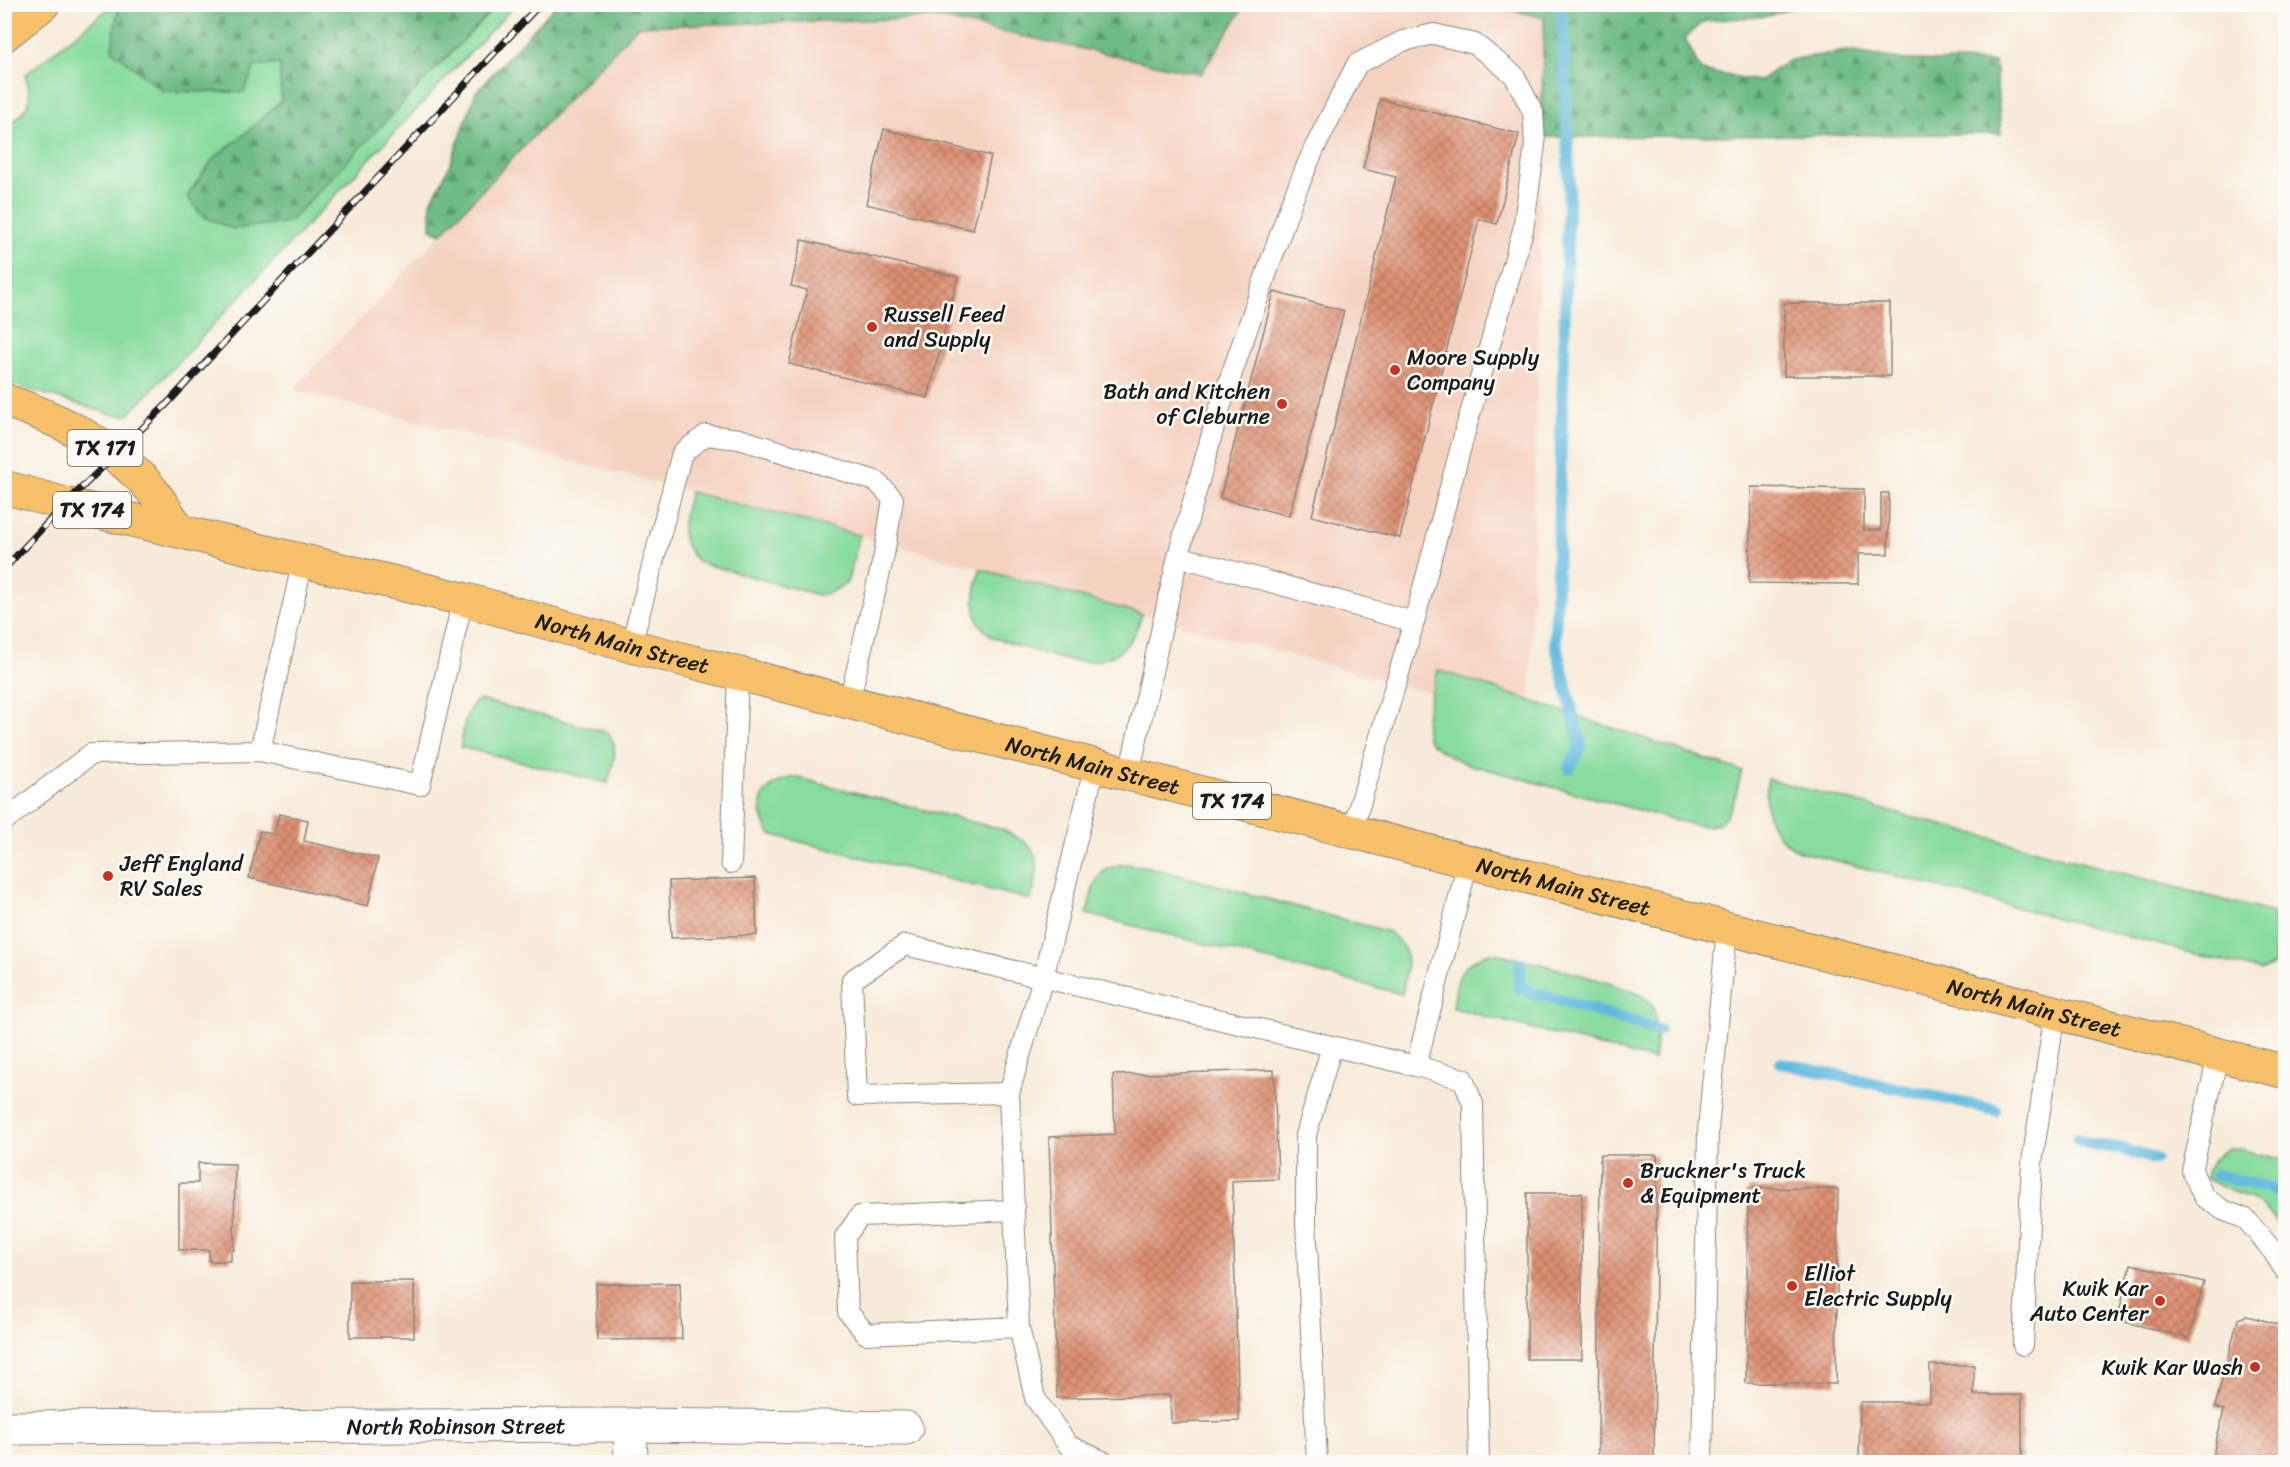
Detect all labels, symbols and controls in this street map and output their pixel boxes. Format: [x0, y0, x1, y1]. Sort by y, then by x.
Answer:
place label: Russell Feed and Supply [884, 295, 1006, 359]
marker: Russell Feed and Supply [865, 320, 879, 334]
place label: Moore Supply Company [1407, 338, 1540, 402]
marker: Moore Supply Company [1388, 363, 1402, 377]
place label: Bath and Kitchen of Cleburne [1103, 372, 1270, 436]
marker: Bath and Kitchen of Cleburne [1275, 397, 1289, 411]
road number: TX 171 [68, 430, 142, 466]
road number: TX 174 [53, 492, 131, 528]
street label: North Main Street [531, 601, 714, 685]
street label: North Main Street [1002, 724, 1185, 807]
road number: TX 174 [1193, 783, 1271, 819]
place label: Jeff England RV Sales [119, 844, 244, 908]
street label: North Main Street [1472, 845, 1655, 928]
marker: Jeff England RV Sales [101, 869, 115, 883]
street label: North Main Street [1943, 967, 2126, 1049]
place label: Bruckner's Truck & Equipment [1640, 1151, 1806, 1215]
marker: Bruckner's Truck & Equipment [1621, 1176, 1635, 1190]
place label: Elliot Electric Supply [1804, 1254, 1953, 1318]
place label: Kwik Kar Auto Center [2029, 1269, 2150, 1333]
marker: Elliot Electric Supply [1785, 1279, 1799, 1293]
marker: Kwik Kar Auto Center [2153, 1294, 2167, 1308]
place label: Kwik Kar Wash [2102, 1348, 2243, 1387]
marker: Kwik Kar Wash [2248, 1360, 2262, 1374]
street label: North Robinson Street [347, 1406, 566, 1446]

